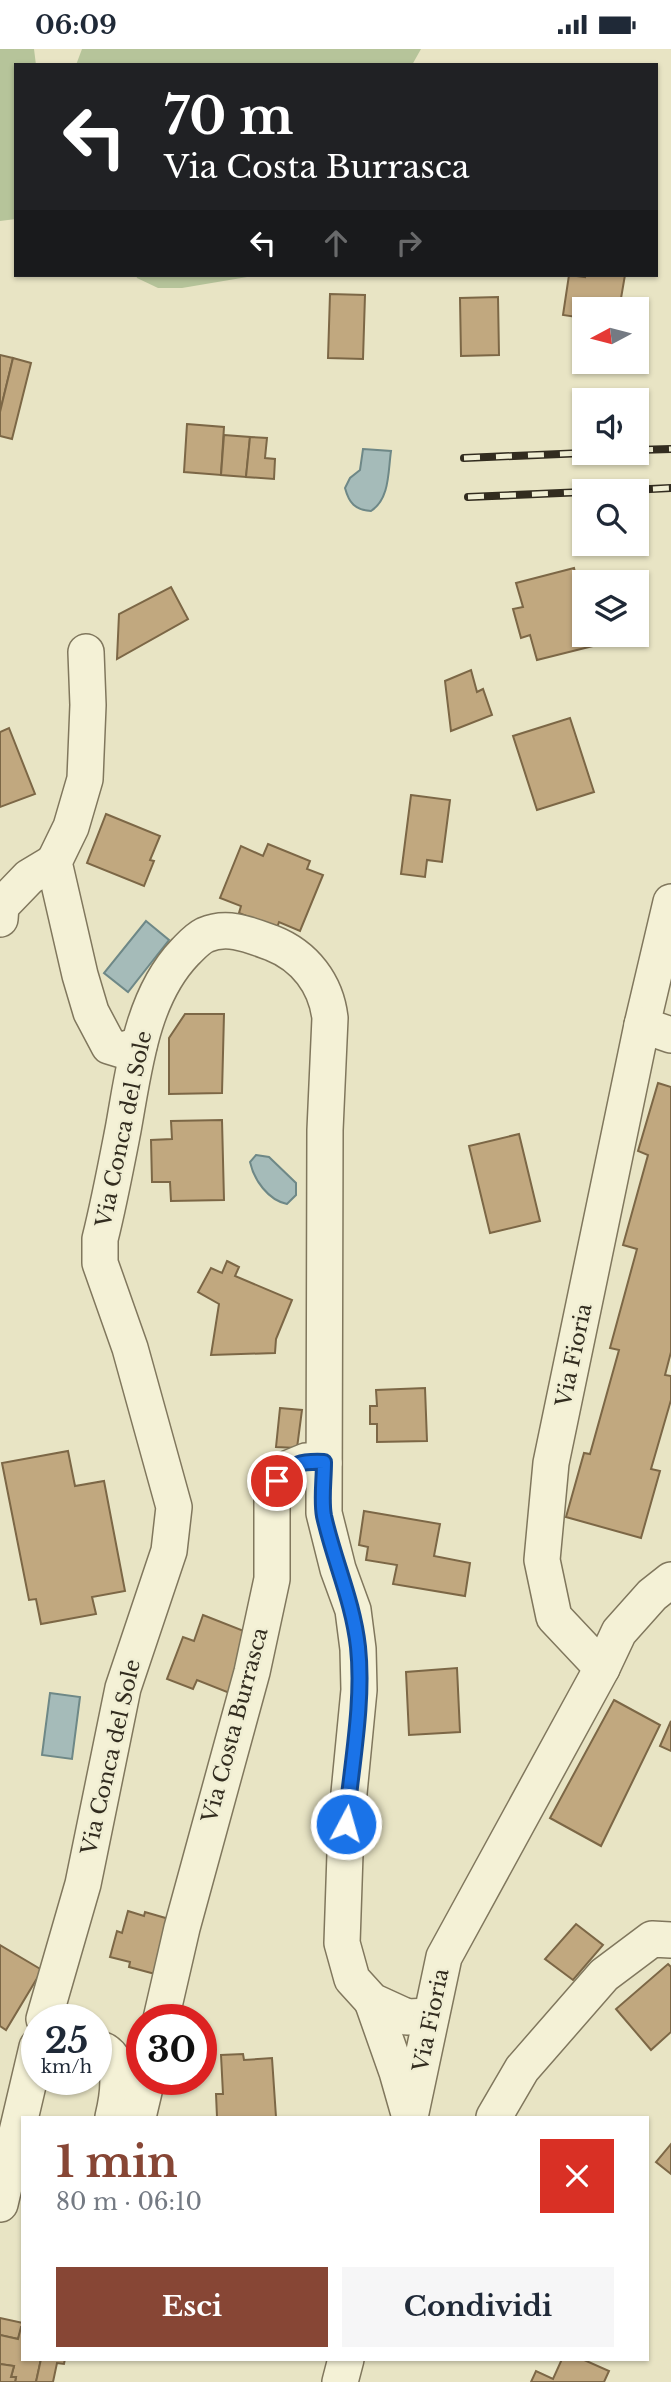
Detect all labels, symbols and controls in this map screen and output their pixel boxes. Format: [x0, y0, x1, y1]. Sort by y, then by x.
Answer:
text: 06:09 [35, 9, 117, 41]
text: 70 m [164, 86, 294, 147]
icon: left [49, 91, 140, 182]
text: Via Costa Burrasca [164, 147, 470, 187]
icon: left [244, 224, 282, 262]
icon: ahead [317, 224, 355, 262]
icon: right [390, 224, 428, 262]
north arrow [572, 297, 649, 375]
map controls [572, 297, 649, 647]
button: sound [572, 388, 649, 465]
button: search [572, 479, 649, 556]
button: layers [572, 570, 649, 647]
street label: Via Conca del Sole [90, 1029, 157, 1230]
street label: Via Fioria [550, 1301, 598, 1410]
pin [247, 1451, 307, 1511]
icon: arrive [258, 1462, 296, 1500]
street label: Via Costa Burrasca [196, 1624, 274, 1826]
street label: Via Conca del Sole [76, 1657, 146, 1858]
position arrow [309, 1787, 383, 1861]
street label: Via Fioria [407, 1966, 455, 2075]
speed limit sign: 30 [126, 2004, 217, 2095]
text: 25 [45, 2019, 88, 2062]
text: km/h [41, 2056, 92, 2078]
text: 1 min [56, 2136, 178, 2188]
button: close [540, 2139, 614, 2213]
text: 80 m · 06:10 [56, 2188, 202, 2216]
button: Esci [56, 2267, 328, 2347]
button: Condividi [342, 2267, 614, 2347]

